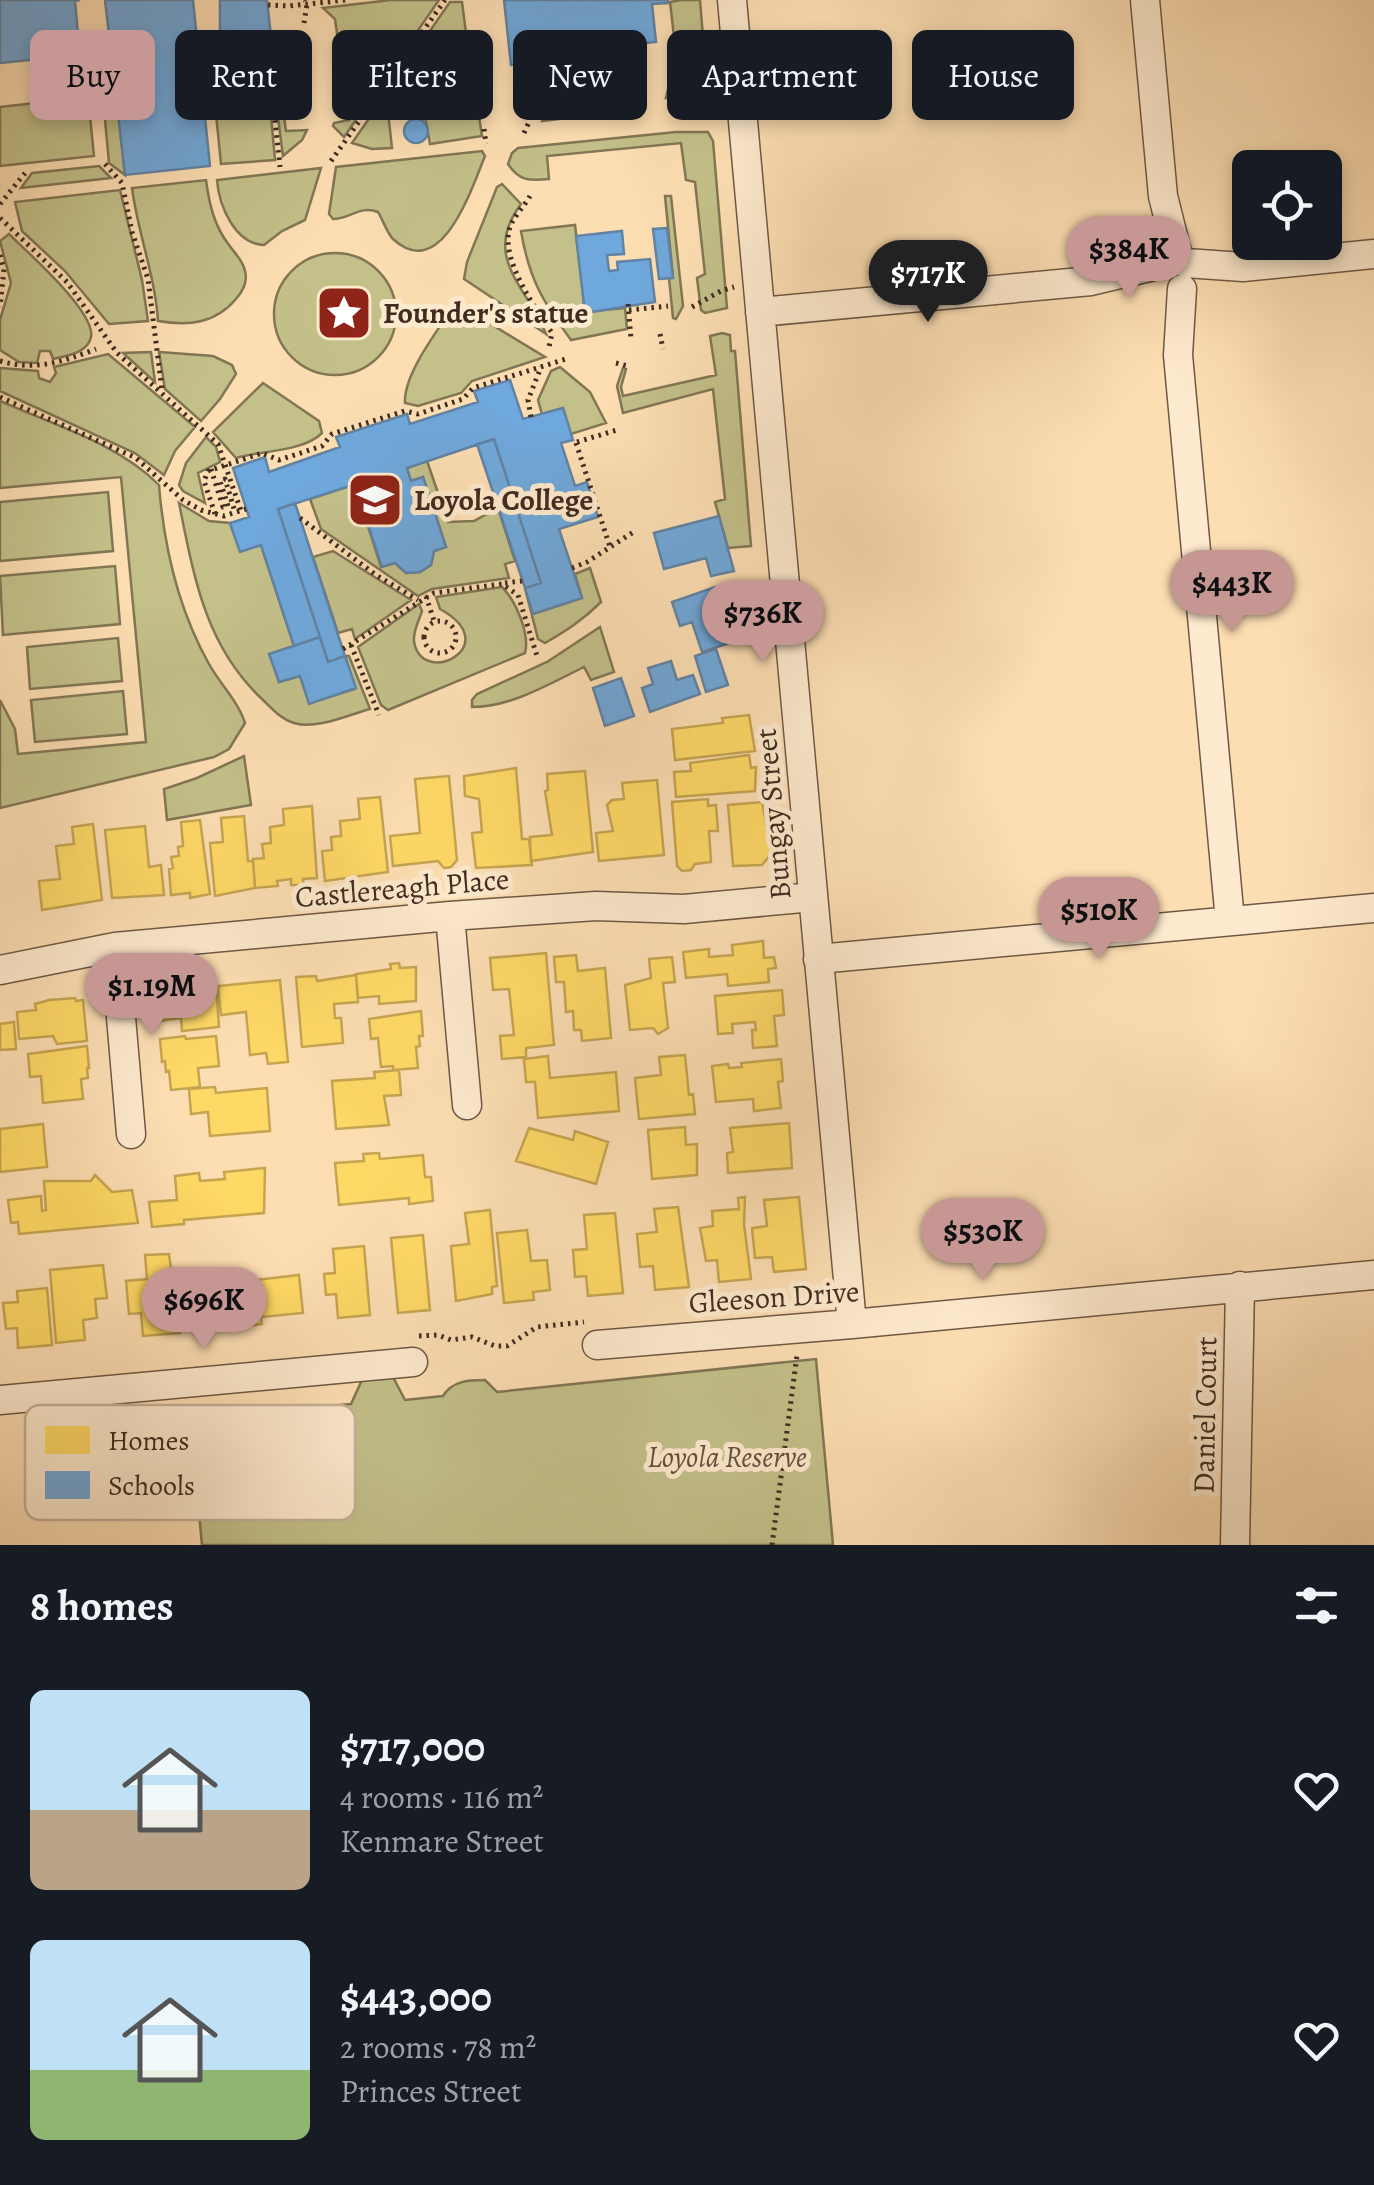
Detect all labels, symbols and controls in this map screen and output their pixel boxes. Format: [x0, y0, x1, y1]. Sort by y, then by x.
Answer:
chip: Buy [30, 30, 155, 120]
chip: Rent [175, 30, 312, 120]
chip: Filters [332, 30, 493, 120]
chip: New [513, 30, 647, 120]
chip: Apartment [667, 30, 892, 120]
chip: House [912, 30, 1074, 120]
map controls [1232, 150, 1342, 260]
button: locate [1232, 150, 1342, 260]
pin: $384K [1059, 216, 1199, 301]
text: $384K [1089, 226, 1169, 270]
pin: $717K [858, 240, 998, 325]
text: $717K [891, 250, 965, 294]
place icon: Founder's statue [314, 283, 374, 343]
place label: Founder's statue [383, 293, 588, 333]
school or university icon: Loyola College [345, 470, 405, 530]
place label: Loyola College [414, 480, 593, 520]
pin: $443K [1162, 550, 1302, 635]
text: $443K [1192, 560, 1272, 604]
pin: $736K [693, 580, 833, 665]
text: $736K [724, 590, 802, 634]
street label: Bungay Street [746, 727, 800, 901]
street label: Castlereagh Place [293, 859, 511, 917]
pin: $510K [1029, 877, 1169, 962]
text: $510K [1060, 887, 1138, 931]
pin: $1.19M [71, 953, 233, 1038]
text: $1.19M [108, 963, 196, 1007]
pin: $530K [913, 1198, 1053, 1283]
text: $530K [943, 1208, 1023, 1252]
pin: $696K [134, 1267, 274, 1352]
street label: Gleeson Drive [687, 1271, 861, 1323]
text: $696K [164, 1277, 244, 1321]
street label: Daniel Court [1184, 1336, 1226, 1494]
legend [25, 1405, 355, 1520]
text: Homes [108, 1422, 190, 1460]
park label: Loyola Reserve [647, 1437, 807, 1477]
text: Schools [108, 1467, 195, 1505]
text: 8 homes [30, 1577, 174, 1634]
icon: filters [1289, 1578, 1344, 1633]
text: $717,000 [340, 1718, 485, 1775]
icon: home [110, 1730, 230, 1850]
icon: heart [1289, 1763, 1344, 1818]
text: 4 rooms · 116 m² [340, 1775, 543, 1819]
text: Kenmare Street [340, 1819, 544, 1863]
text: $443,000 [340, 1968, 492, 2025]
icon: home [110, 1980, 230, 2100]
icon: heart [1289, 2013, 1344, 2068]
text: 2 rooms · 78 m² [340, 2025, 536, 2069]
text: Princes Street [340, 2069, 521, 2113]

